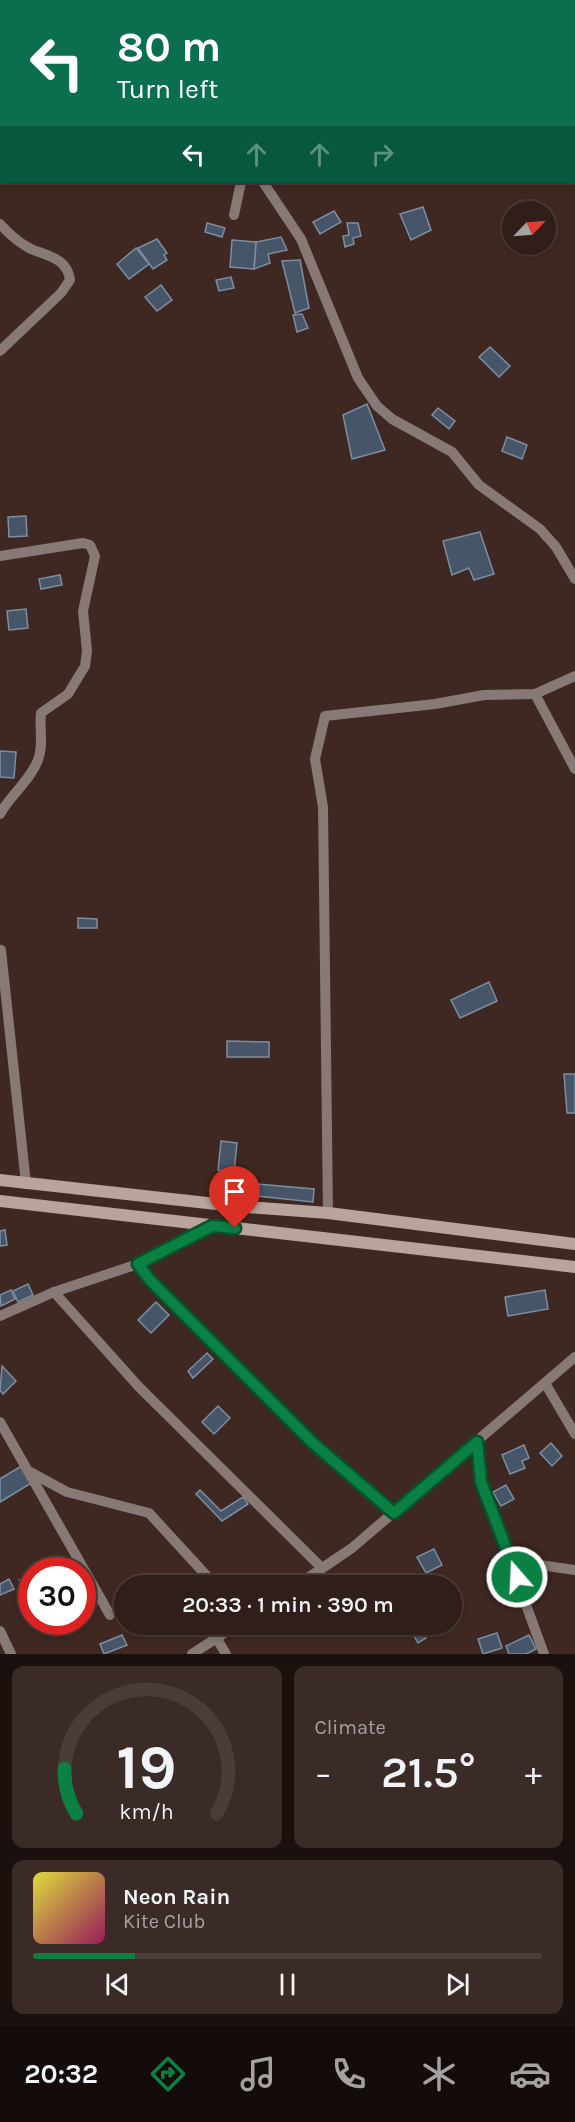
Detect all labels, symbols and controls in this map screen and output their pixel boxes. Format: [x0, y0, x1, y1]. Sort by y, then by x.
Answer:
text: 80 m [117, 22, 221, 72]
icon: left [18, 24, 96, 102]
text: Turn left [117, 73, 218, 105]
icon: left [177, 138, 210, 171]
icon: ahead [240, 138, 273, 171]
icon: ahead [303, 138, 336, 171]
icon: right [366, 138, 399, 171]
north arrow [502, 201, 556, 255]
map controls [502, 201, 556, 255]
pin [209, 1166, 260, 1228]
icon: arrive [218, 1175, 251, 1208]
position arrow [485, 1545, 549, 1609]
speed limit sign: 30 [18, 1557, 96, 1635]
text: 20:33 · 1 min · 390 m [182, 1592, 394, 1618]
text: Climate [315, 1716, 386, 1739]
text: 19 [117, 1731, 177, 1804]
text: 21.5° [381, 1746, 476, 1798]
text: − [315, 1754, 332, 1792]
text: + [525, 1754, 542, 1792]
text: km/h [120, 1799, 174, 1824]
text: Neon Rain [123, 1884, 230, 1910]
text: Kite Club [123, 1910, 205, 1933]
icon: previous [101, 1968, 134, 2001]
icon: pause [271, 1968, 304, 2001]
icon: next [441, 1968, 474, 2001]
icon: directions [147, 2053, 189, 2095]
icon: music [237, 2053, 279, 2095]
icon: phone [328, 2053, 370, 2095]
icon: climate [418, 2053, 460, 2095]
icon: car [509, 2053, 551, 2095]
text: 20:32 [24, 2058, 98, 2090]

